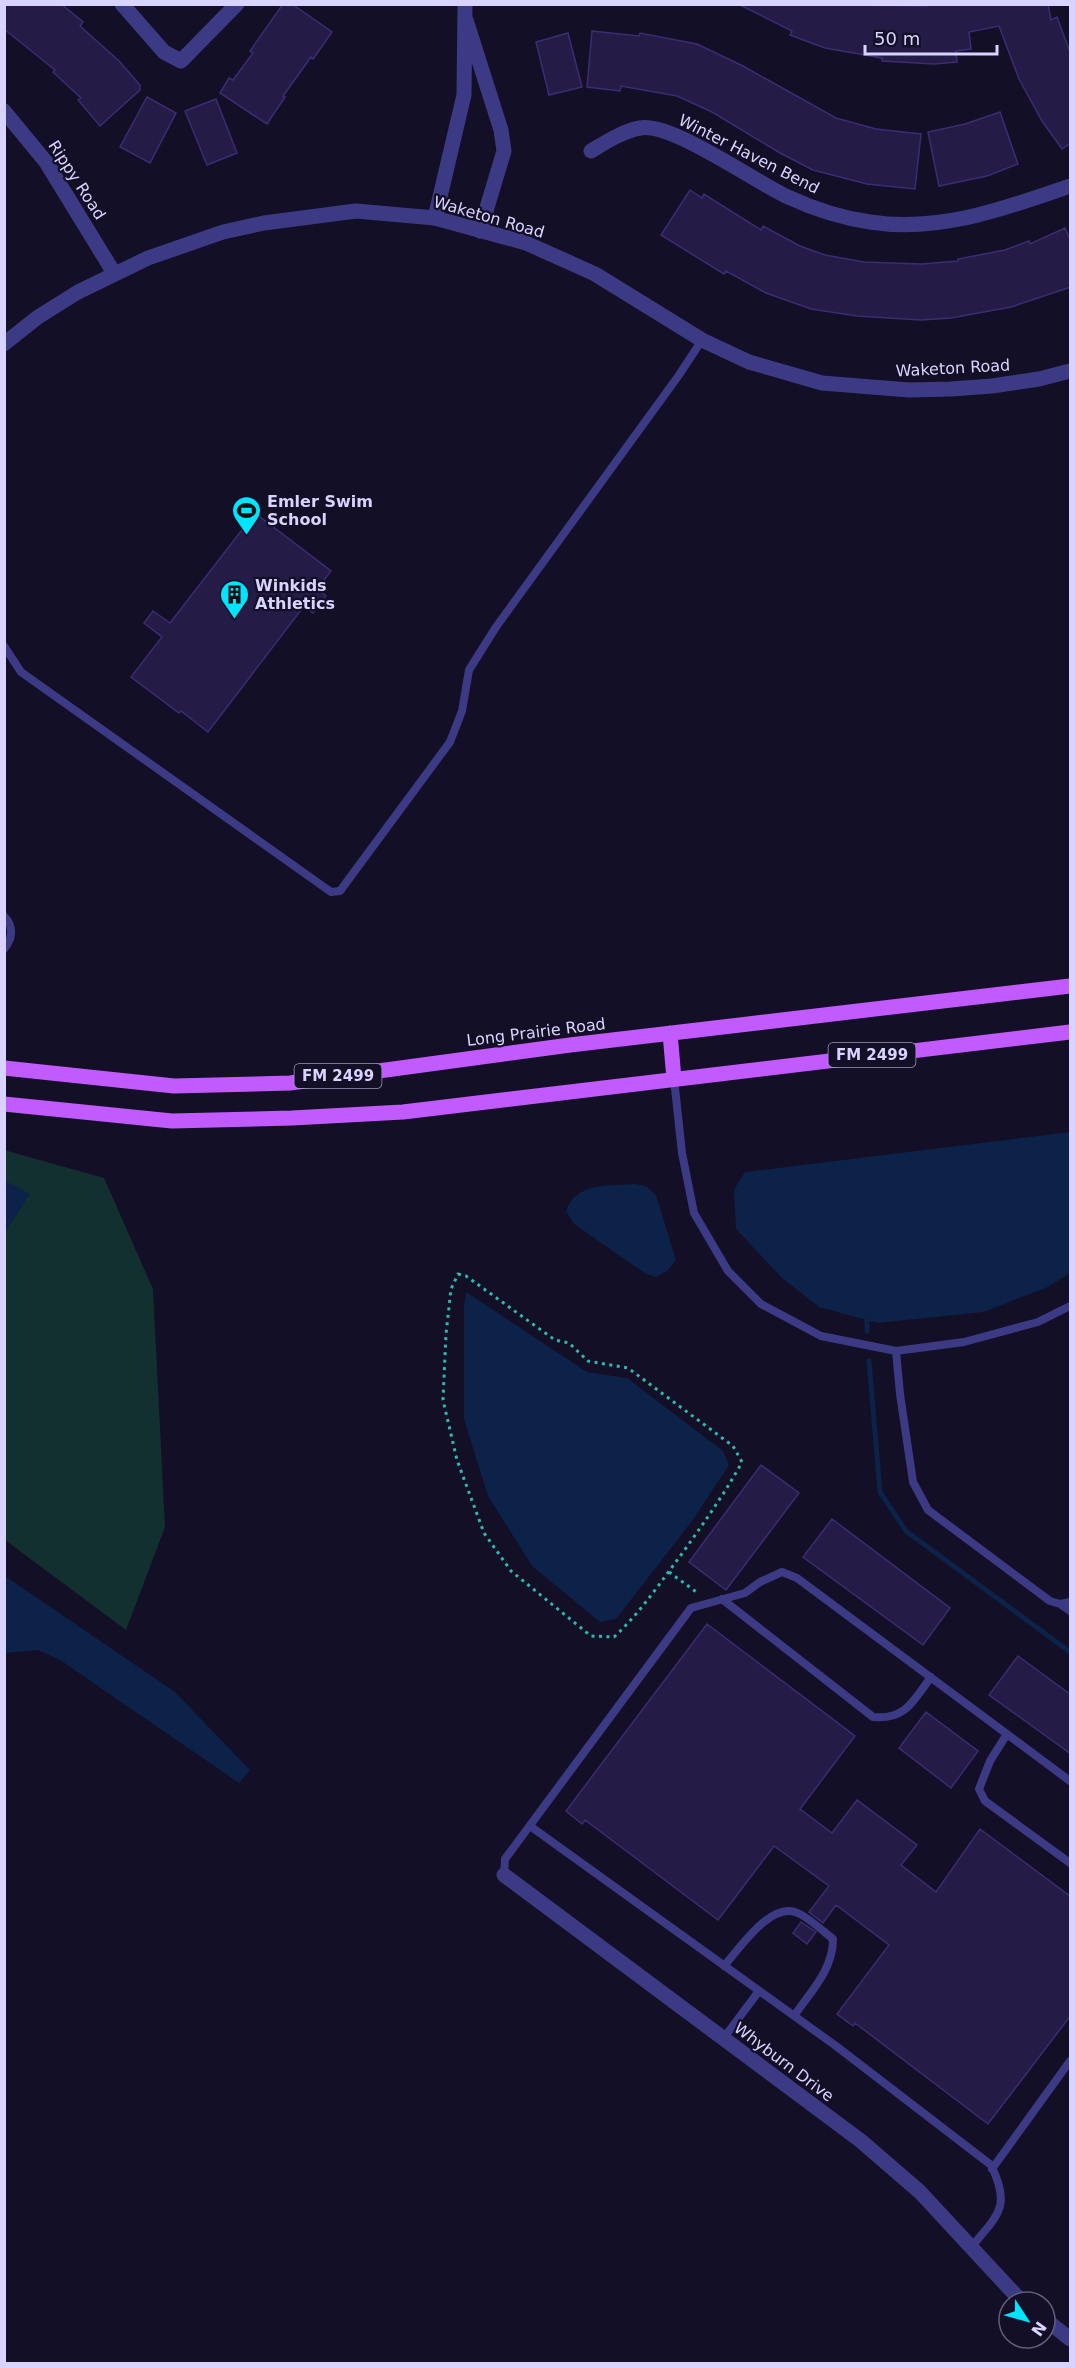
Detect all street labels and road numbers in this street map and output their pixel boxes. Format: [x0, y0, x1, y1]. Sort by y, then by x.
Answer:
street label: Winter Haven Bend [675, 110, 823, 198]
street label: Rippy Road [44, 137, 110, 223]
street label: Waketon Road [431, 192, 547, 242]
street label: Waketon Road [895, 356, 1011, 380]
street label: Long Prairie Road [465, 1014, 607, 1050]
road number: FM 2499 [828, 1043, 916, 1067]
road number: FM 2499 [294, 1064, 382, 1088]
street label: Whyburn Drive [730, 2018, 838, 2106]

